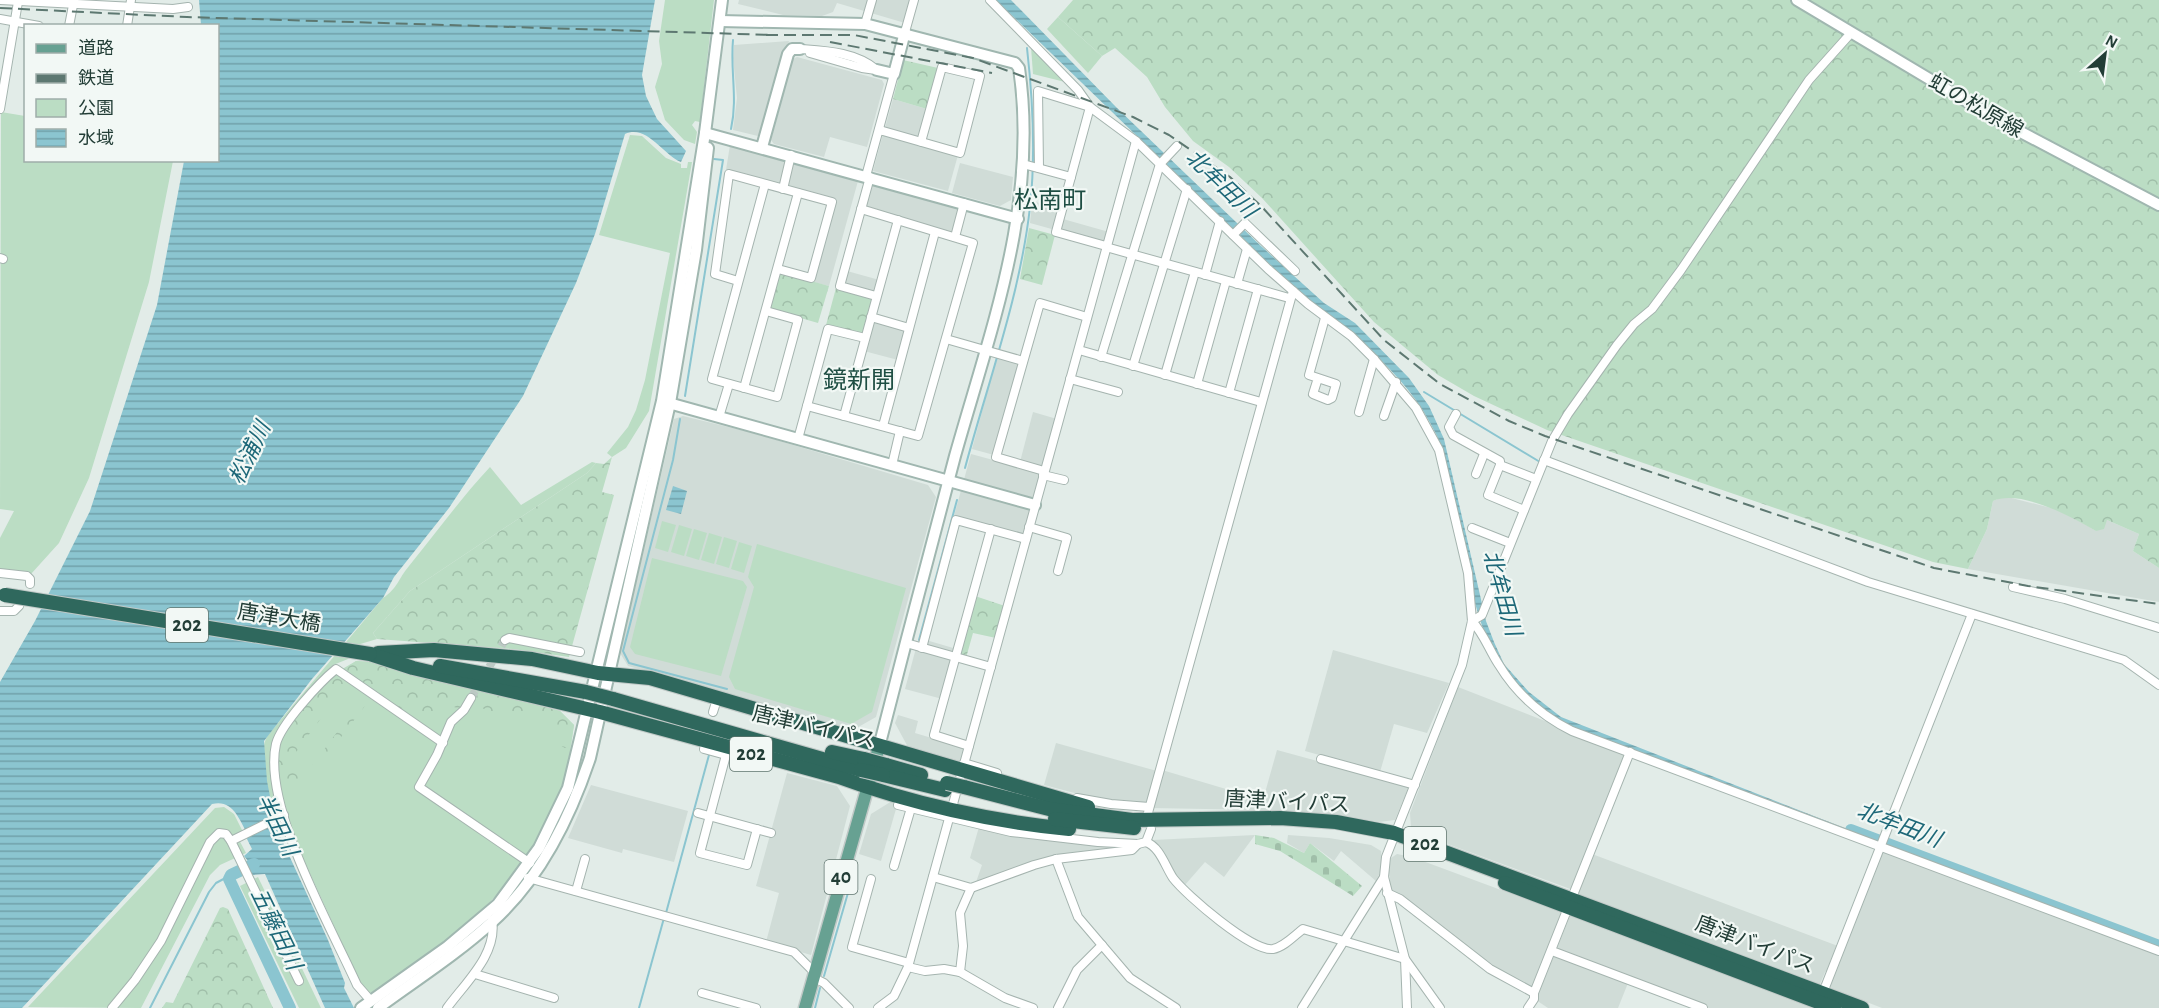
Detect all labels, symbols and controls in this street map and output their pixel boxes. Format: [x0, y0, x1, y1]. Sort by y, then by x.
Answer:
legend [24, 24, 219, 162]
north arrow [2075, 24, 2135, 84]
text: N [2103, 32, 2120, 51]
text: 道路 [78, 38, 114, 58]
text: 鉄道 [78, 68, 114, 88]
street label: 虹の松原線 [1925, 70, 2027, 141]
text: 公園 [78, 99, 114, 118]
text: 水域 [78, 129, 114, 148]
water label: 北牟田川 [1182, 145, 1262, 224]
district label: 松南町 [1014, 187, 1086, 213]
district label: 鏡新開 [823, 367, 895, 393]
water label: 松浦川 [225, 416, 275, 487]
water label: 北牟田川 [1479, 547, 1526, 640]
street label: 唐津大橋 [236, 600, 322, 635]
road number: 202 [166, 608, 208, 642]
street label: 唐津バイパス [750, 702, 878, 751]
road number: 202 [730, 737, 772, 771]
street label: 唐津バイパス [1224, 787, 1350, 816]
water label: 半田川 [253, 790, 303, 861]
water label: 北牟田川 [1854, 798, 1946, 852]
road number: 202 [1404, 827, 1446, 861]
road number: 40 [824, 860, 858, 894]
water label: 五藤田川 [247, 884, 307, 975]
street label: 唐津バイパス [1693, 912, 1818, 977]

